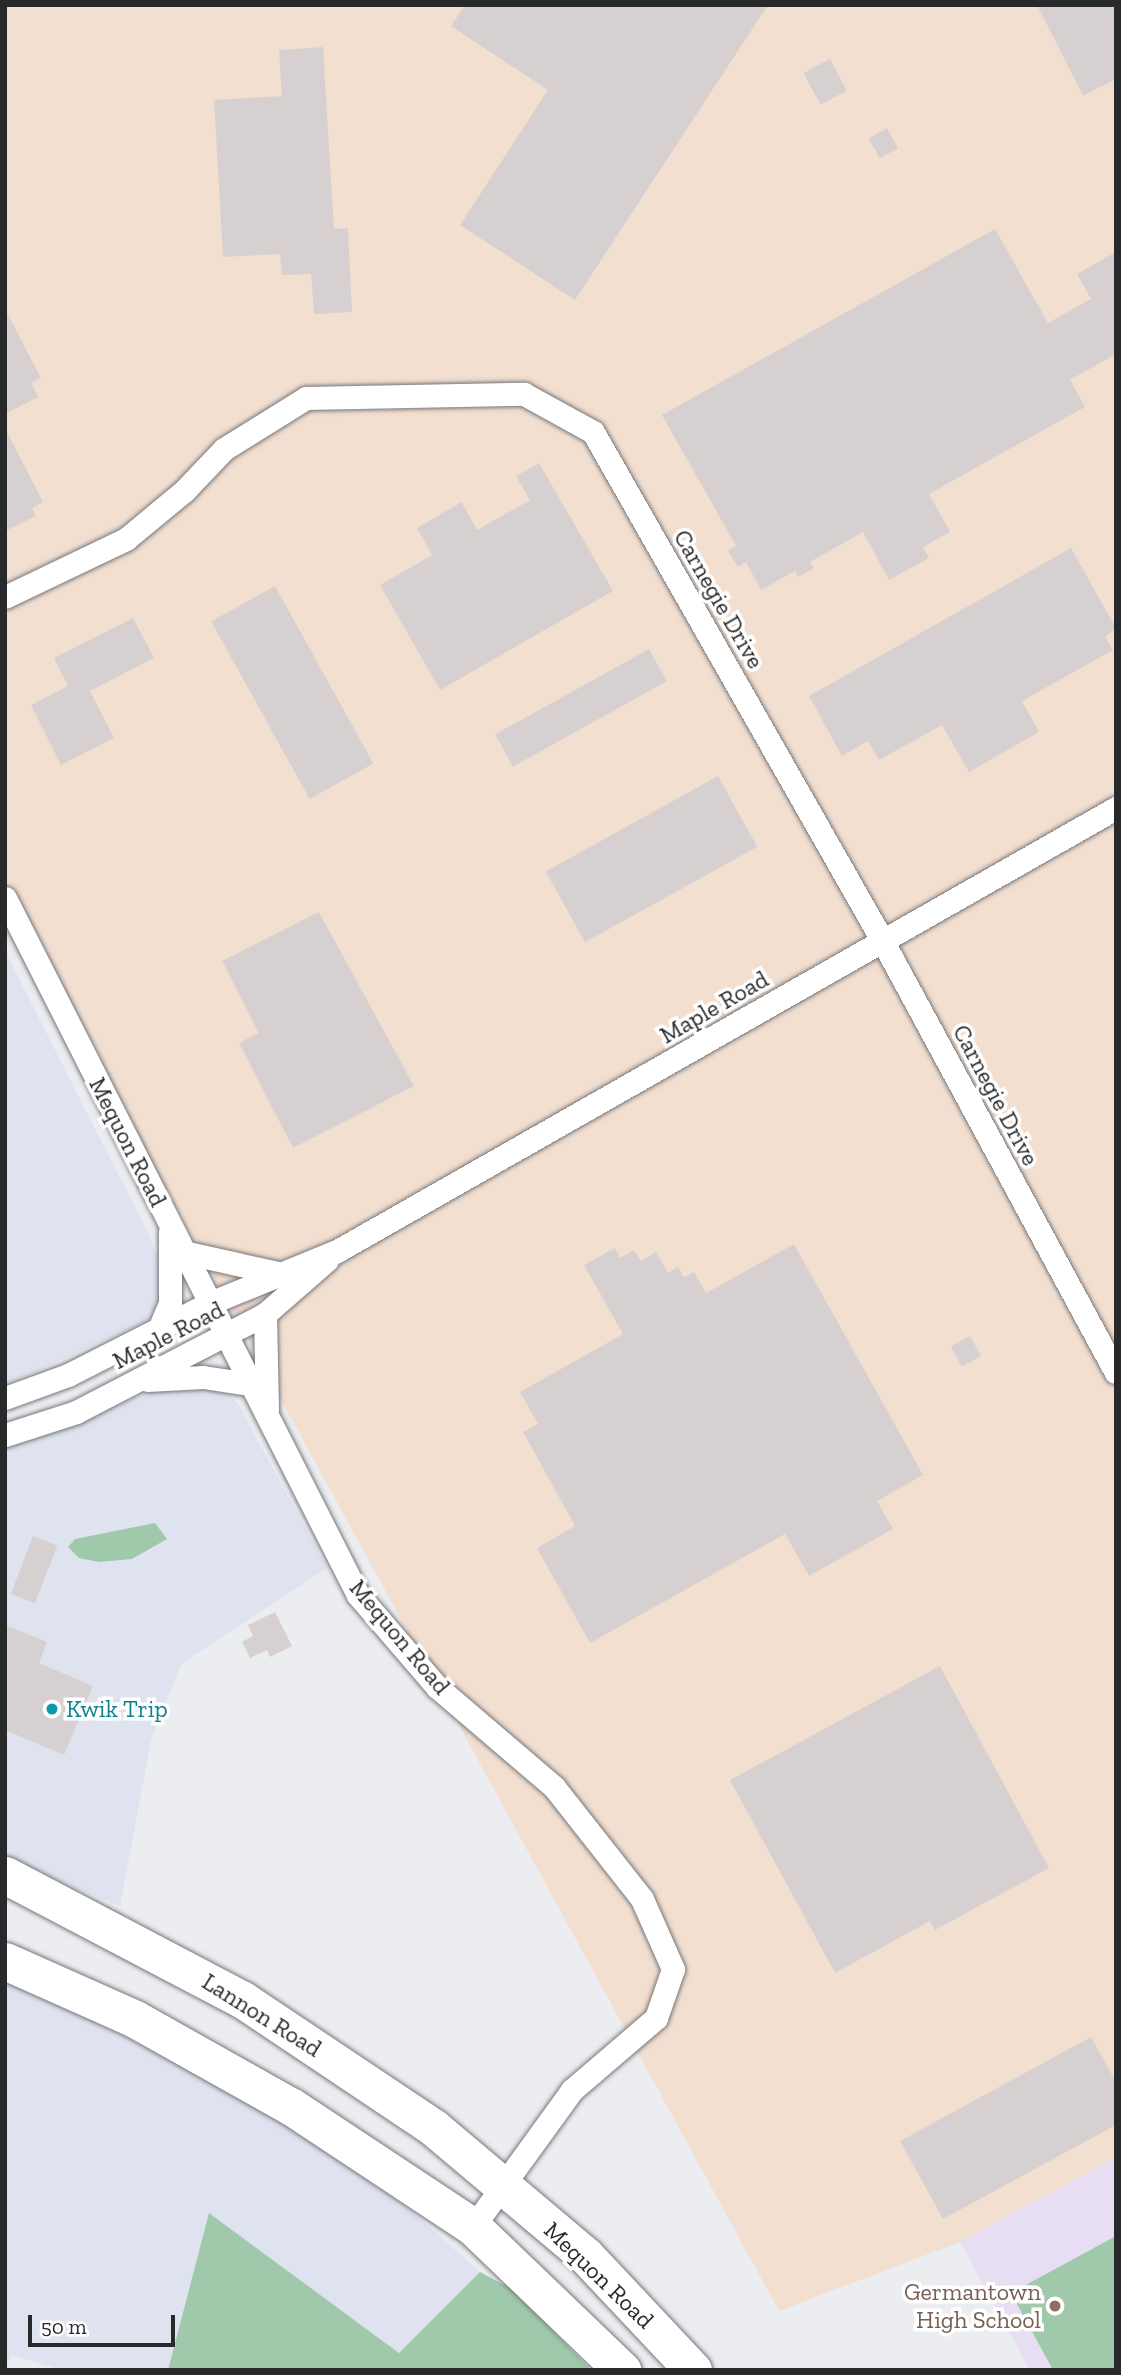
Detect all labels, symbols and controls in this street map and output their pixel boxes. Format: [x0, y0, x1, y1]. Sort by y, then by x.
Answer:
street label: Carnegie Drive [668, 525, 770, 673]
street label: Maple Road [655, 964, 773, 1050]
street label: Carnegie Drive [947, 1020, 1045, 1170]
street label: Mequon Road [83, 1073, 173, 1211]
street label: Maple Road [108, 1295, 228, 1375]
street label: Mequon Road [344, 1574, 456, 1700]
place label: Kwik Trip [66, 1695, 168, 1723]
marker: Kwik Trip [44, 1701, 60, 1717]
street label: Lannon Road [197, 1967, 327, 2063]
street label: Mequon Road [538, 2216, 660, 2334]
place label: Germantown High School [904, 2278, 1041, 2334]
marker: Germantown High School [1047, 2298, 1063, 2314]
scale bar [32, 2302, 178, 2346]
text: 50 m [41, 2314, 87, 2339]

